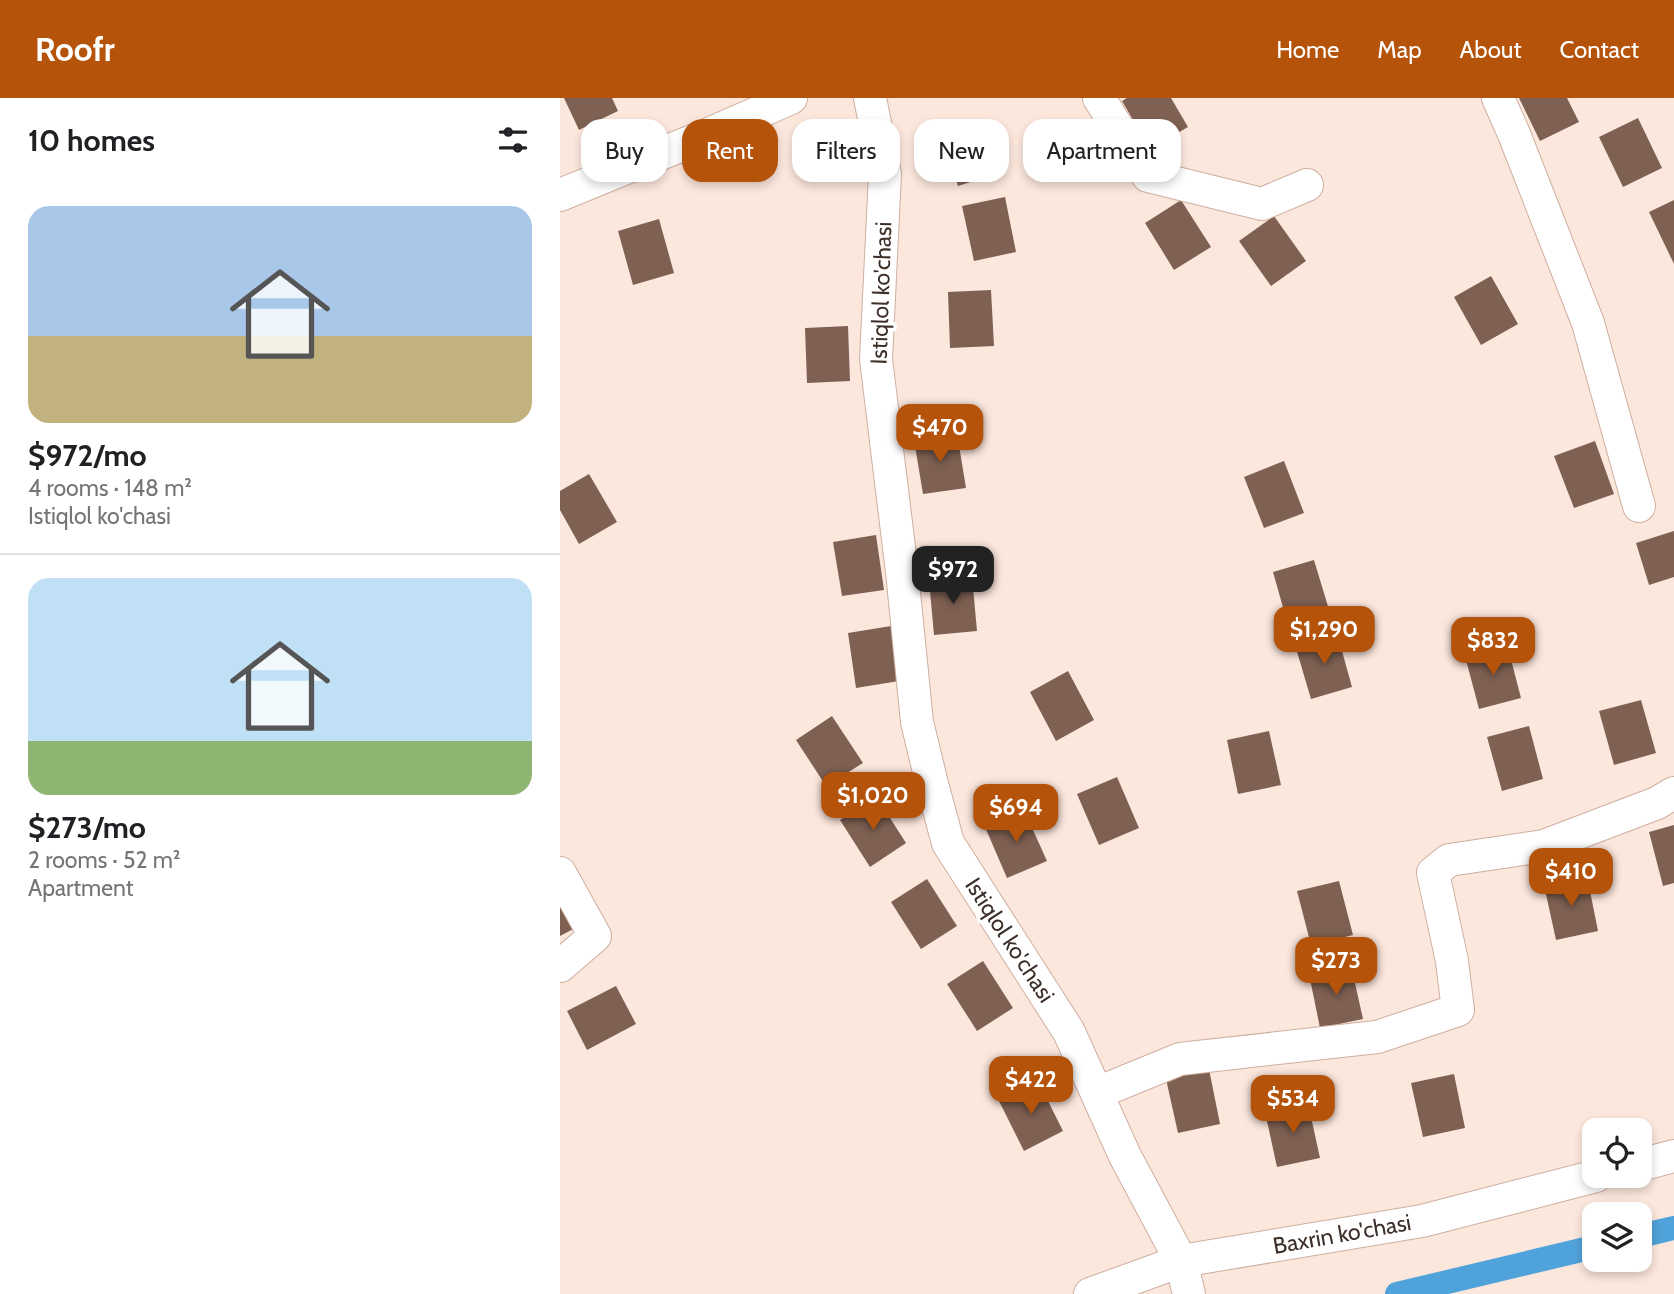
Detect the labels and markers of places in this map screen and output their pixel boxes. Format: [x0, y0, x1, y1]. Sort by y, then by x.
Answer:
pin: $470 [899, 404, 981, 464]
pin: $972 [912, 546, 994, 606]
pin: $1,290 [1267, 606, 1381, 666]
pin: $832 [1452, 618, 1534, 677]
pin: $1,020 [816, 772, 930, 832]
pin: $694 [975, 784, 1057, 844]
pin: $410 [1530, 848, 1612, 908]
pin: $273 [1295, 937, 1377, 997]
pin: $422 [990, 1056, 1072, 1116]
pin: $534 [1252, 1076, 1334, 1135]

